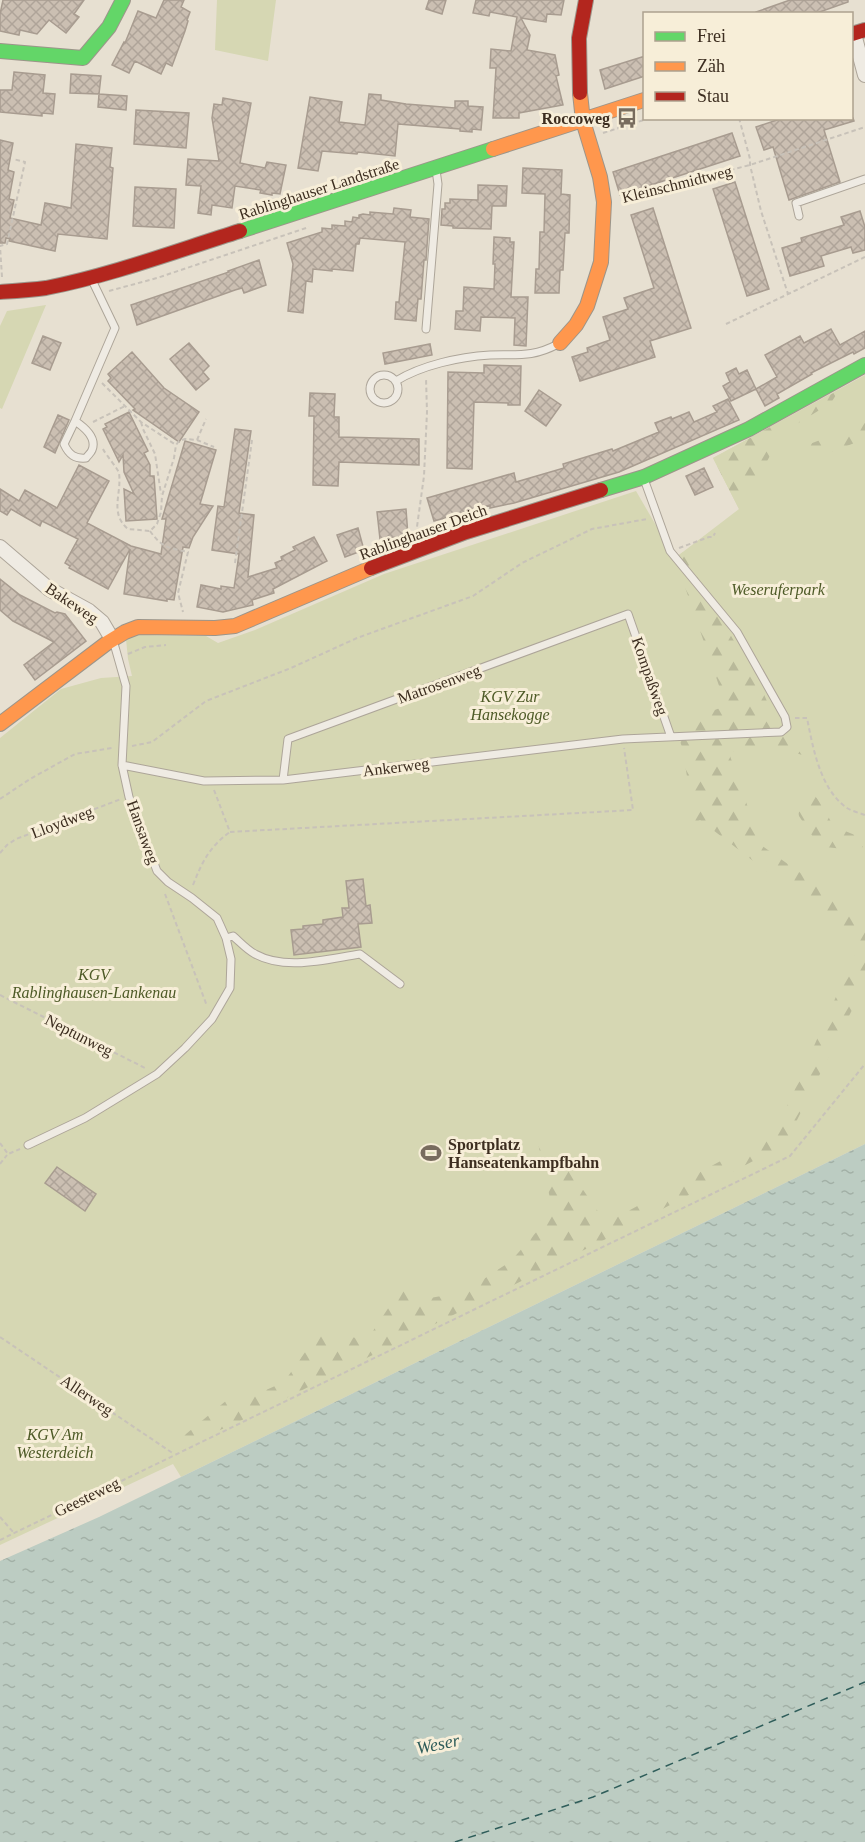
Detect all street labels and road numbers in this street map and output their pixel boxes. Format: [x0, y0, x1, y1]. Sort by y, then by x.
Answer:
street label: Rablinghauser Landstraße [237, 155, 402, 224]
street label: Kleinschmidtweg [620, 162, 734, 207]
street label: Rablinghauser Deich [357, 501, 490, 564]
street label: Bakeweg [42, 579, 101, 628]
street label: Kompaßweg [628, 635, 671, 718]
street label: Matrosenweg [395, 661, 483, 708]
street label: Ankerweg [362, 755, 430, 780]
street label: Hansaweg [123, 798, 162, 867]
street label: Lloydweg [29, 802, 96, 842]
street label: Neptunweg [42, 1011, 116, 1060]
street label: Allerweg [57, 1371, 116, 1420]
street label: Geesteweg [52, 1474, 123, 1521]

